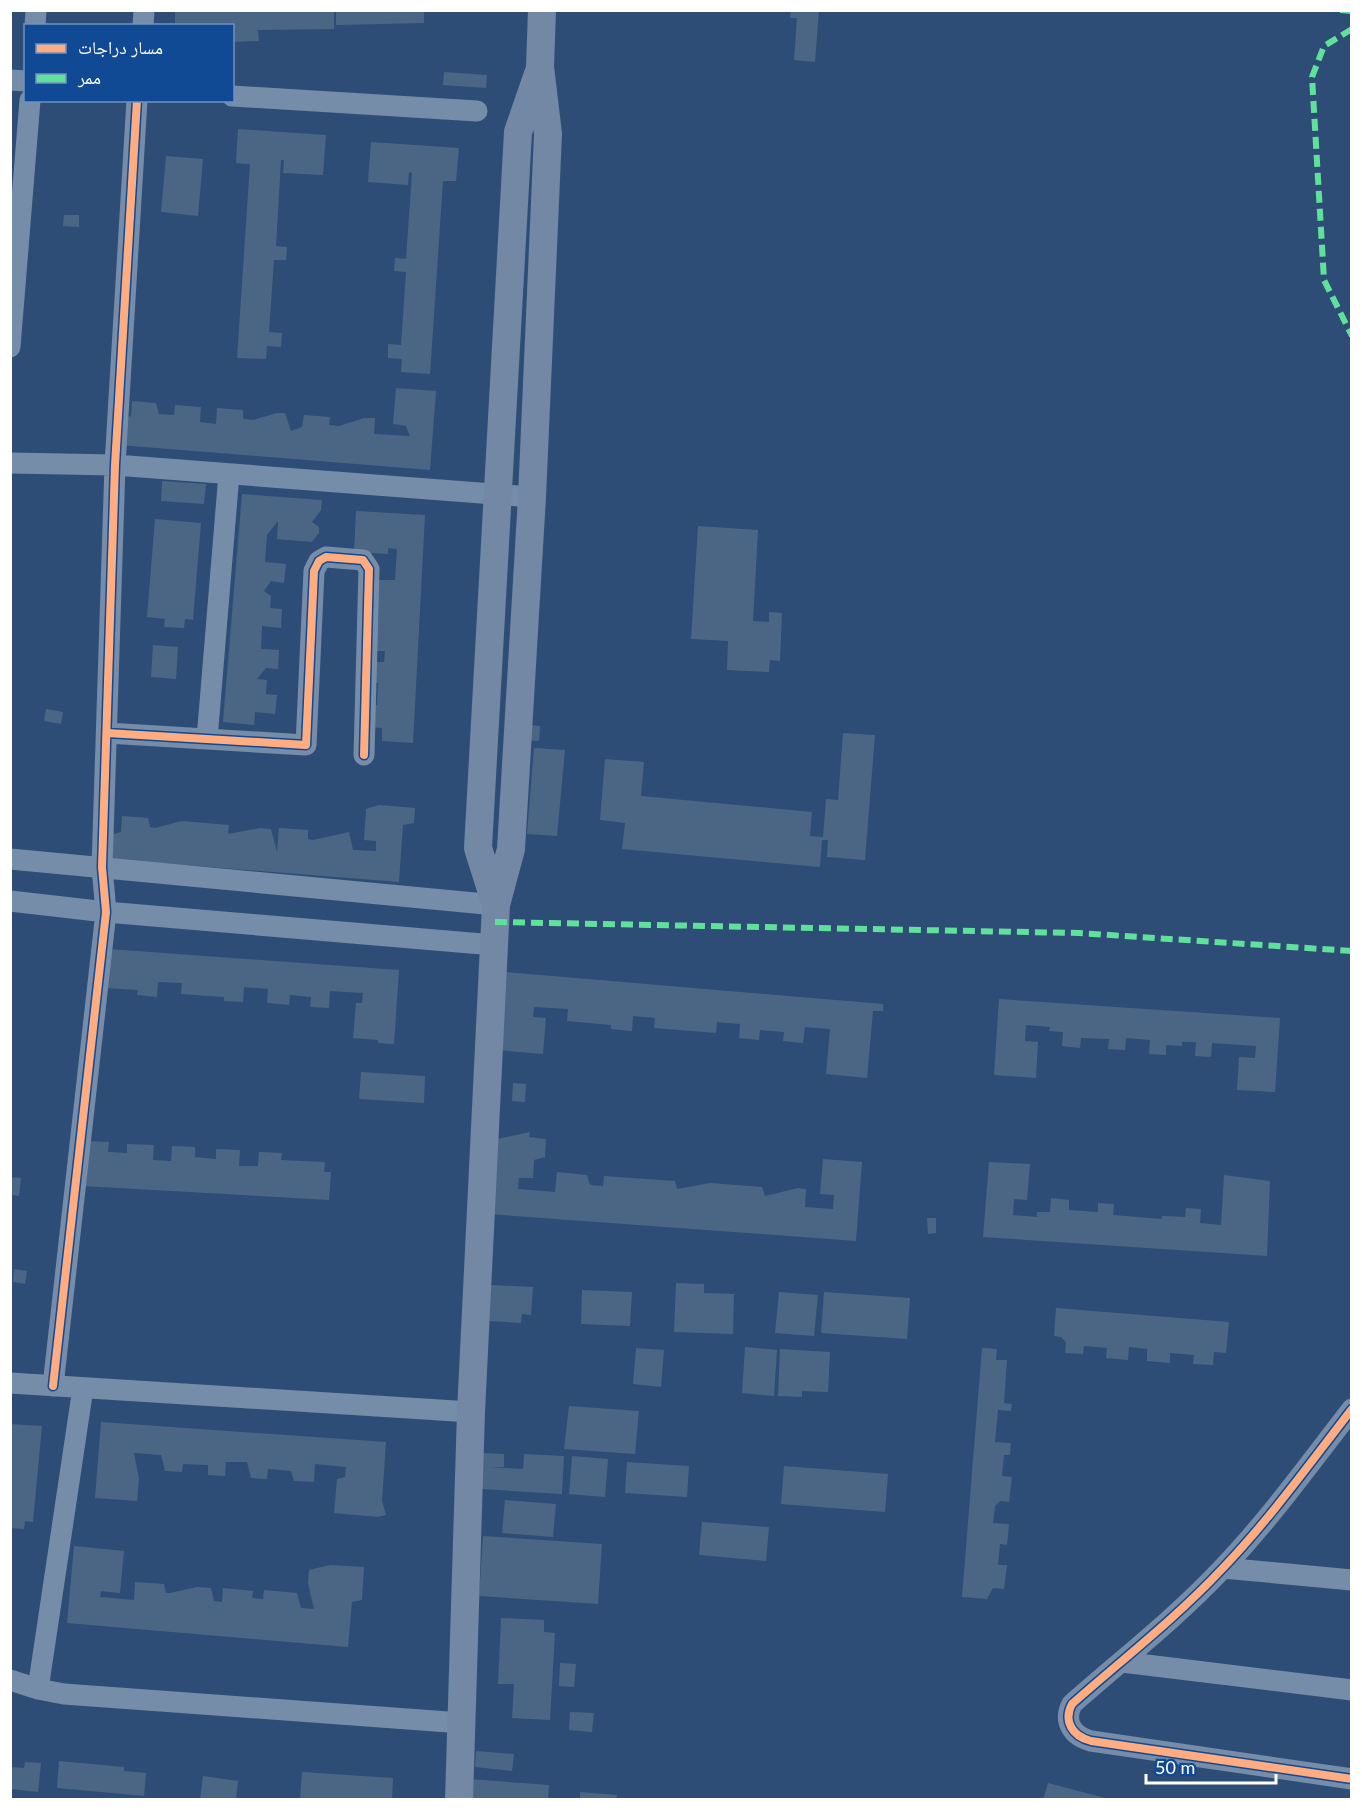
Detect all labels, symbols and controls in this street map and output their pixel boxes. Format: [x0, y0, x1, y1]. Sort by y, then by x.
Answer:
legend [24, 24, 234, 102]
text: مسار دراجات [78, 36, 163, 58]
text: ممر [77, 66, 101, 88]
scale bar [1146, 1747, 1276, 1785]
text: 50 m [1155, 1756, 1195, 1778]

